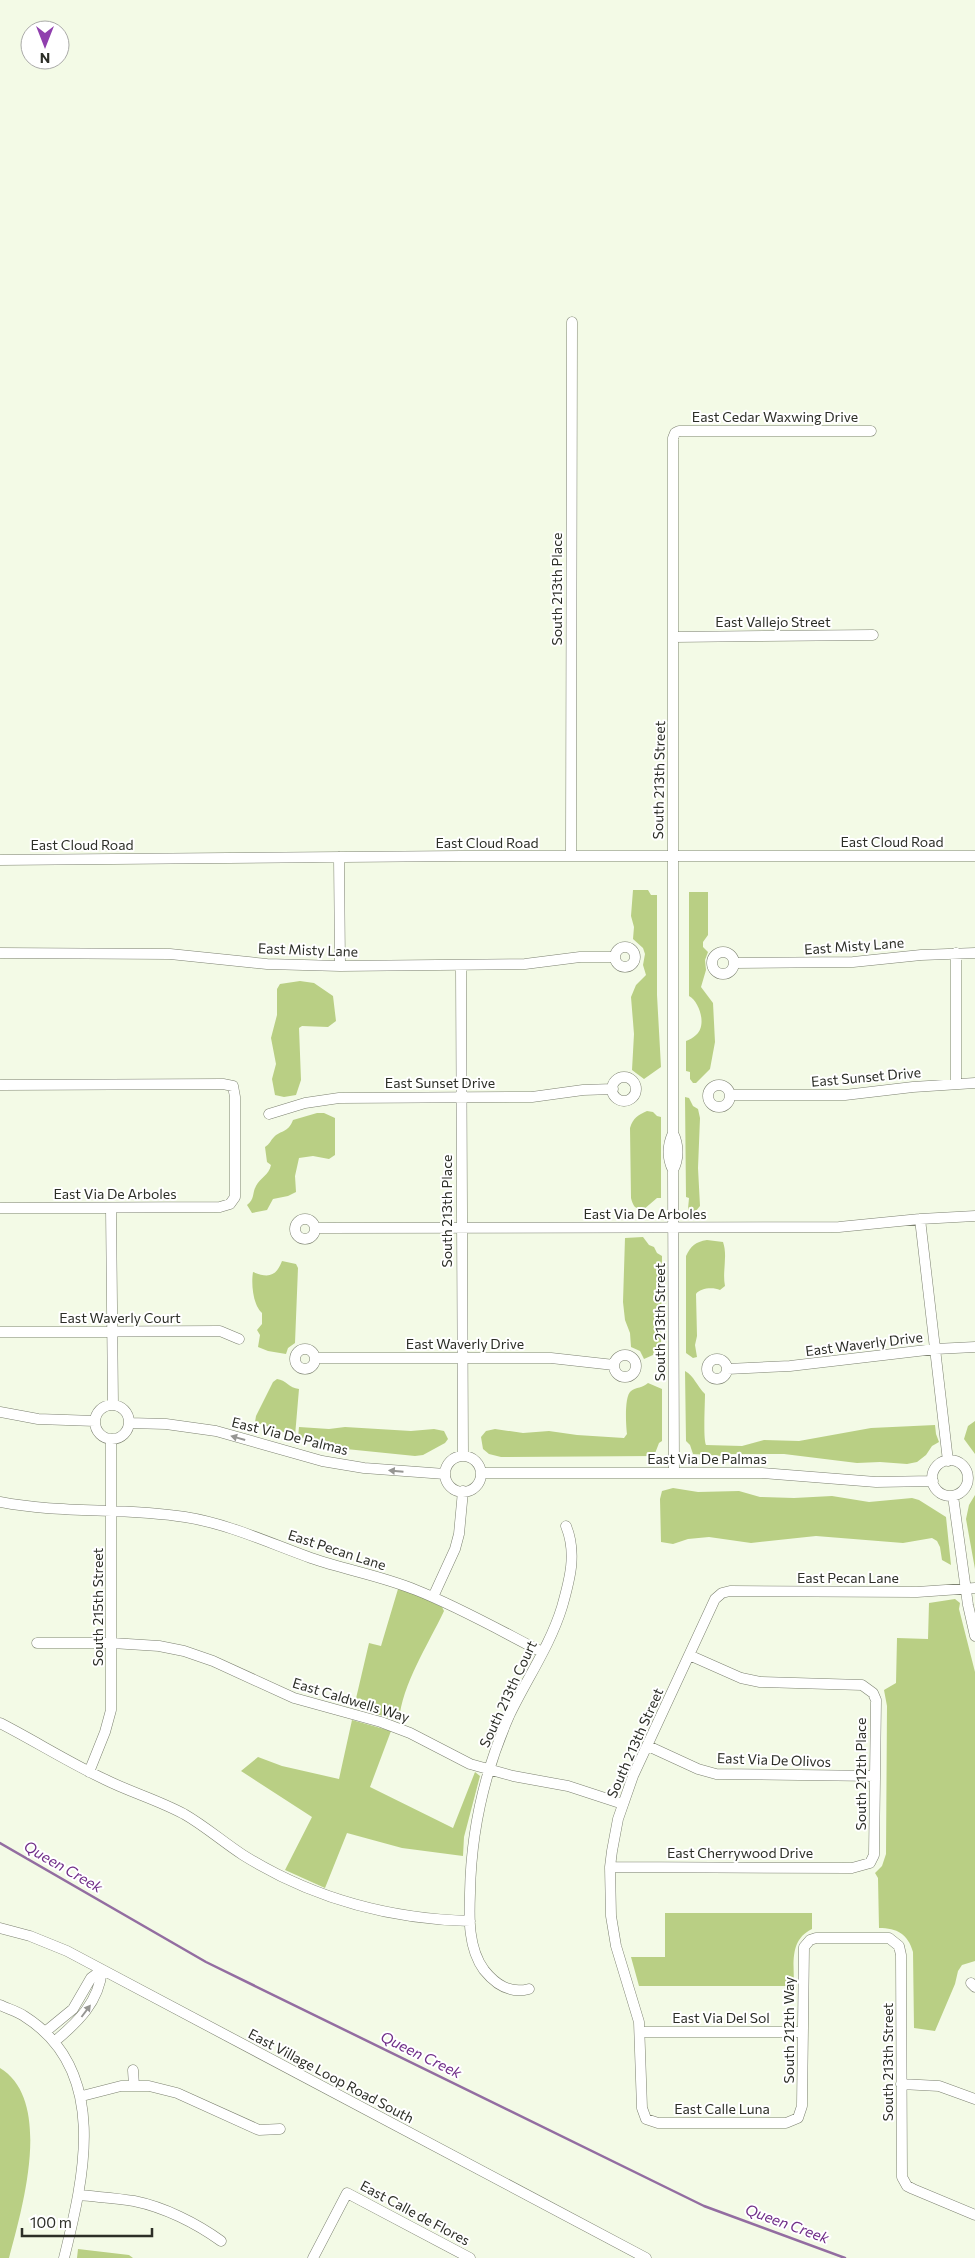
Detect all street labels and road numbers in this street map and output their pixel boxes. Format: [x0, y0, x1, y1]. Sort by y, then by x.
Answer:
street label: East Cedar Waxwing Drive [692, 408, 858, 425]
street label: South 213th Place [548, 533, 565, 646]
street label: East Vallejo Street [715, 613, 831, 630]
street label: South 213th Street [649, 720, 668, 839]
street label: East Cloud Road [840, 833, 944, 850]
street label: East Cloud Road [435, 834, 539, 851]
street label: East Cloud Road [30, 836, 134, 853]
street label: East Misty Lane [803, 934, 905, 957]
street label: East Misty Lane [258, 939, 358, 960]
street label: East Sunset Drive [810, 1063, 922, 1090]
street label: East Sunset Drive [385, 1074, 495, 1091]
street label: South 213th Place [438, 1155, 455, 1268]
street label: East Via De Arboles [53, 1185, 177, 1202]
street label: East Via De Arboles [583, 1205, 707, 1222]
street label: South 213th Street [651, 1262, 668, 1381]
street label: East Waverly Court [59, 1309, 181, 1326]
street label: East Waverly Drive [804, 1328, 924, 1359]
street label: East Waverly Drive [406, 1335, 524, 1352]
street label: East Via De Palmas [230, 1413, 350, 1458]
street label: East Via De Palmas [647, 1450, 767, 1467]
street label: East Pecan Lane [286, 1526, 388, 1573]
street label: South 215th Street [89, 1547, 106, 1666]
street label: East Pecan Lane [797, 1569, 899, 1586]
street label: South 213th Court [475, 1637, 540, 1750]
street label: East Caldwells Way [291, 1674, 412, 1725]
street label: South 213th Street [603, 1685, 667, 1800]
street label: South 212th Place [852, 1718, 869, 1830]
street label: East Via De Olivos [717, 1749, 831, 1770]
street label: East Cherrywood Drive [667, 1844, 813, 1861]
street label: South 212th Way [780, 1977, 797, 2083]
street label: South 213th Street [879, 2002, 896, 2121]
street label: East Via Del Sol [672, 2009, 770, 2026]
street label: East Village Loop Road South [246, 2025, 417, 2126]
street label: East Calle Luna [674, 2100, 770, 2117]
street label: East Calle de Flores [358, 2176, 473, 2249]

